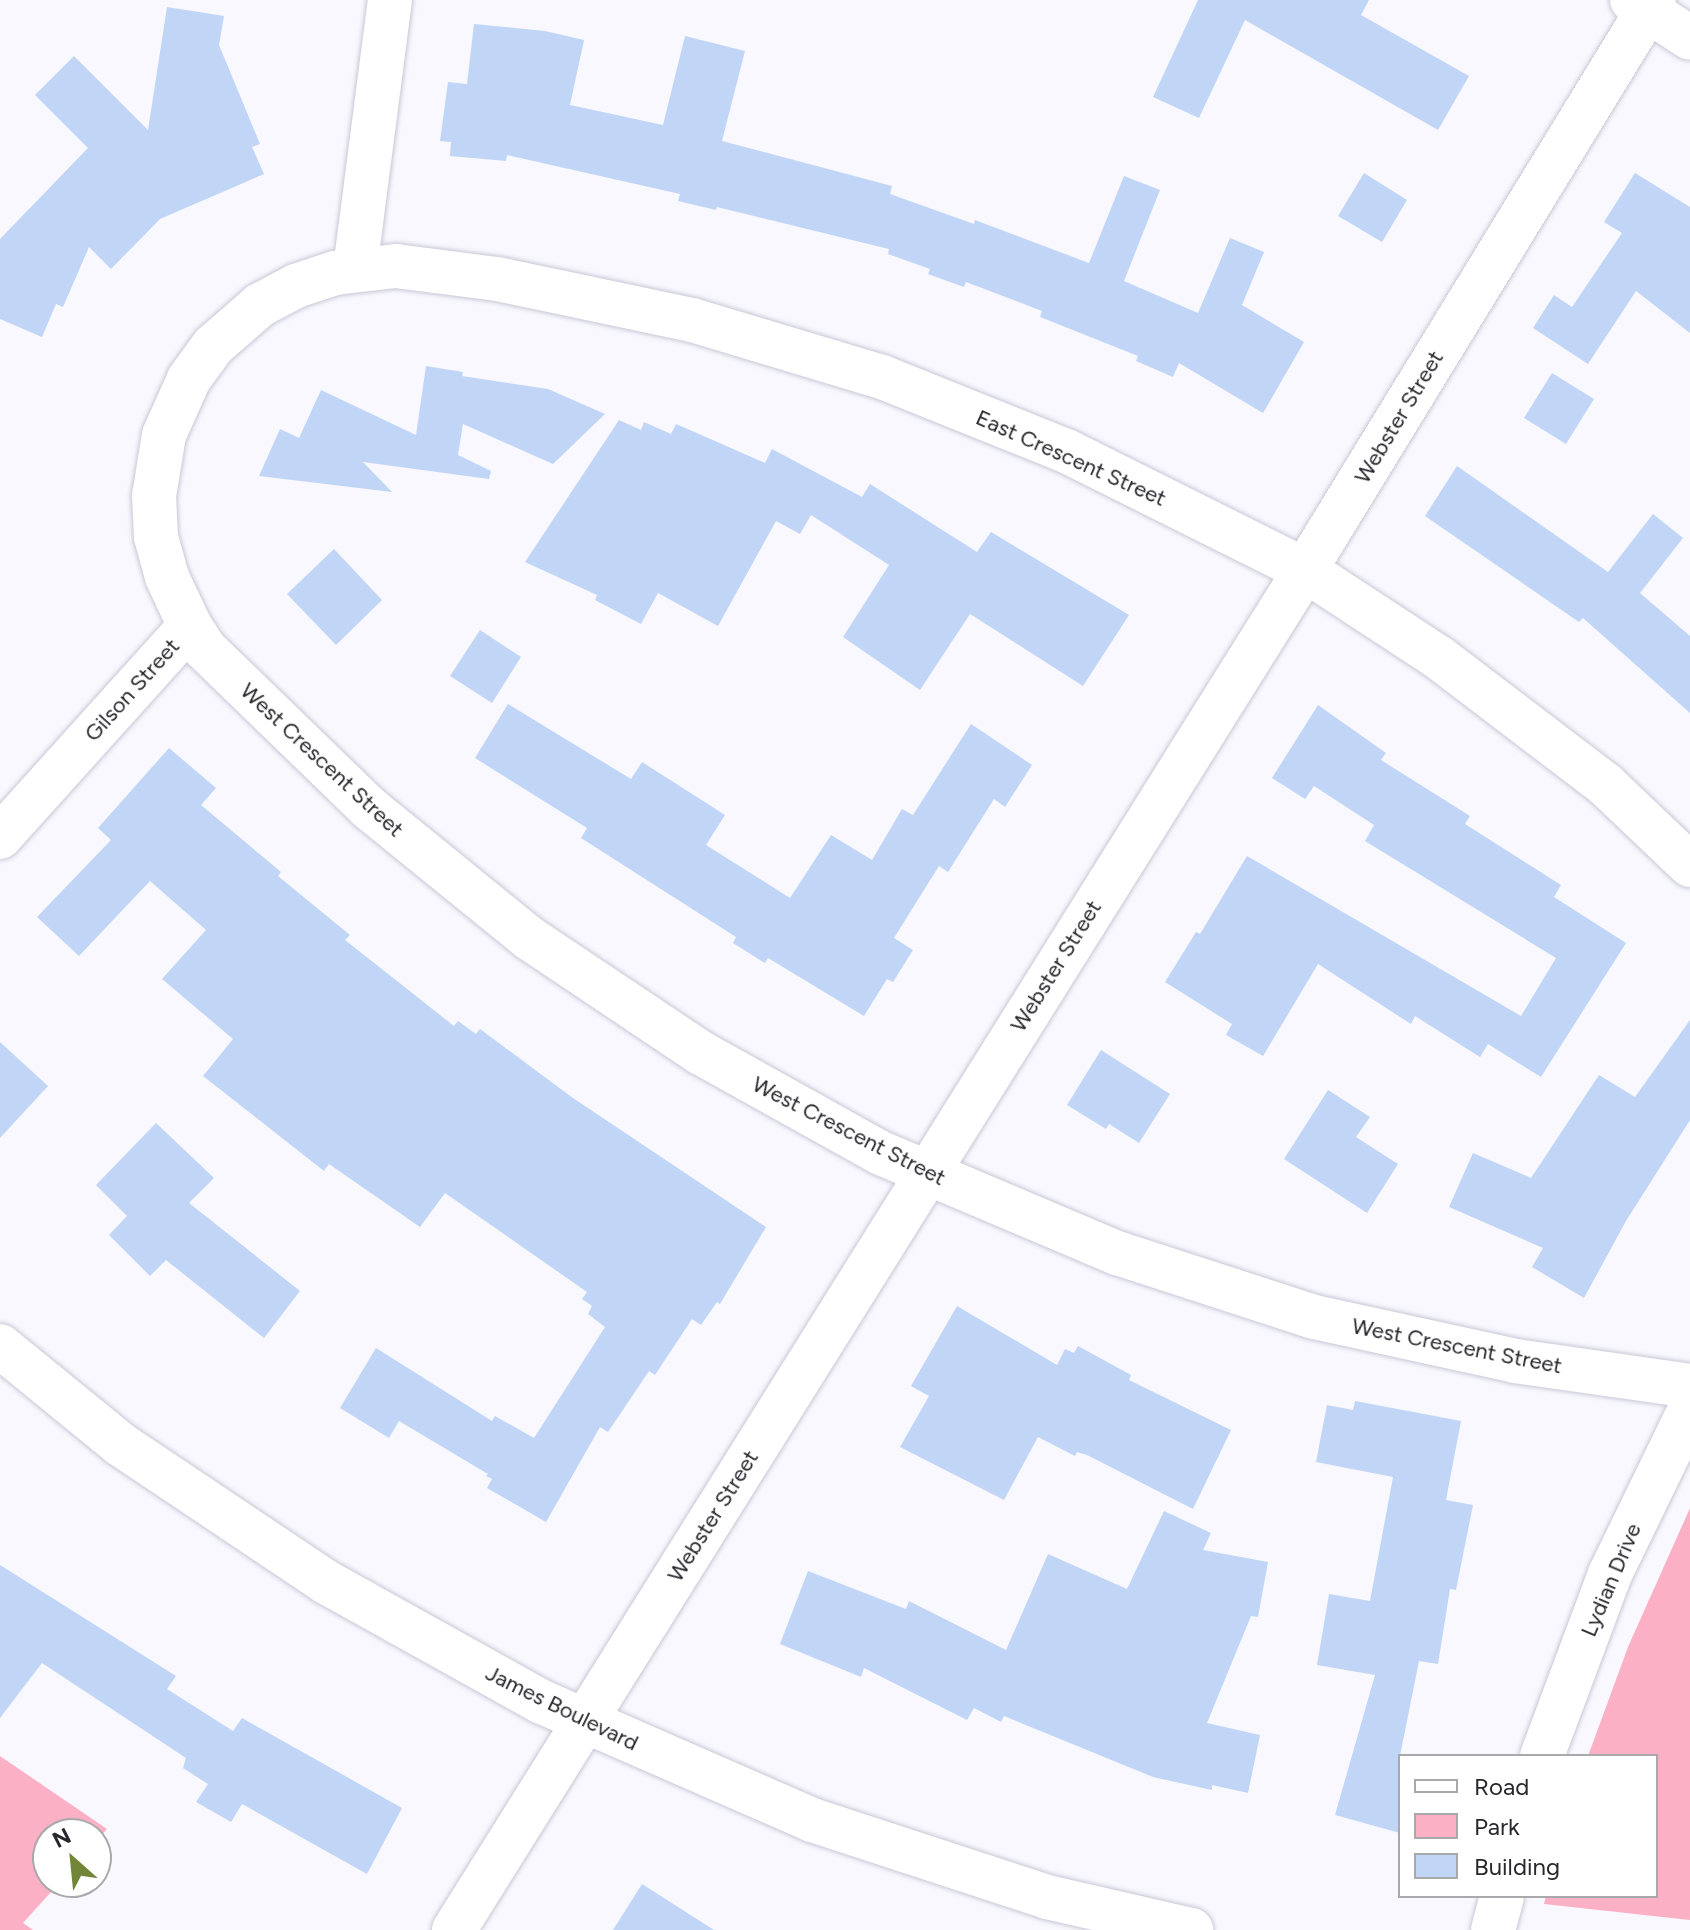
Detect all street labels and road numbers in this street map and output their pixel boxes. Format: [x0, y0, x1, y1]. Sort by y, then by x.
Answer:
street label: Webster Street [1349, 346, 1449, 488]
street label: East Crescent Street [972, 404, 1170, 512]
street label: Gilson Street [79, 633, 185, 747]
street label: West Crescent Street [235, 678, 409, 842]
street label: Webster Street [1005, 895, 1107, 1037]
street label: West Crescent Street [748, 1071, 950, 1191]
street label: West Crescent Street [1350, 1313, 1564, 1379]
street label: Webster Street [662, 1445, 764, 1587]
street label: Lydian Drive [1575, 1519, 1647, 1641]
street label: James Boulevard [481, 1660, 643, 1756]

